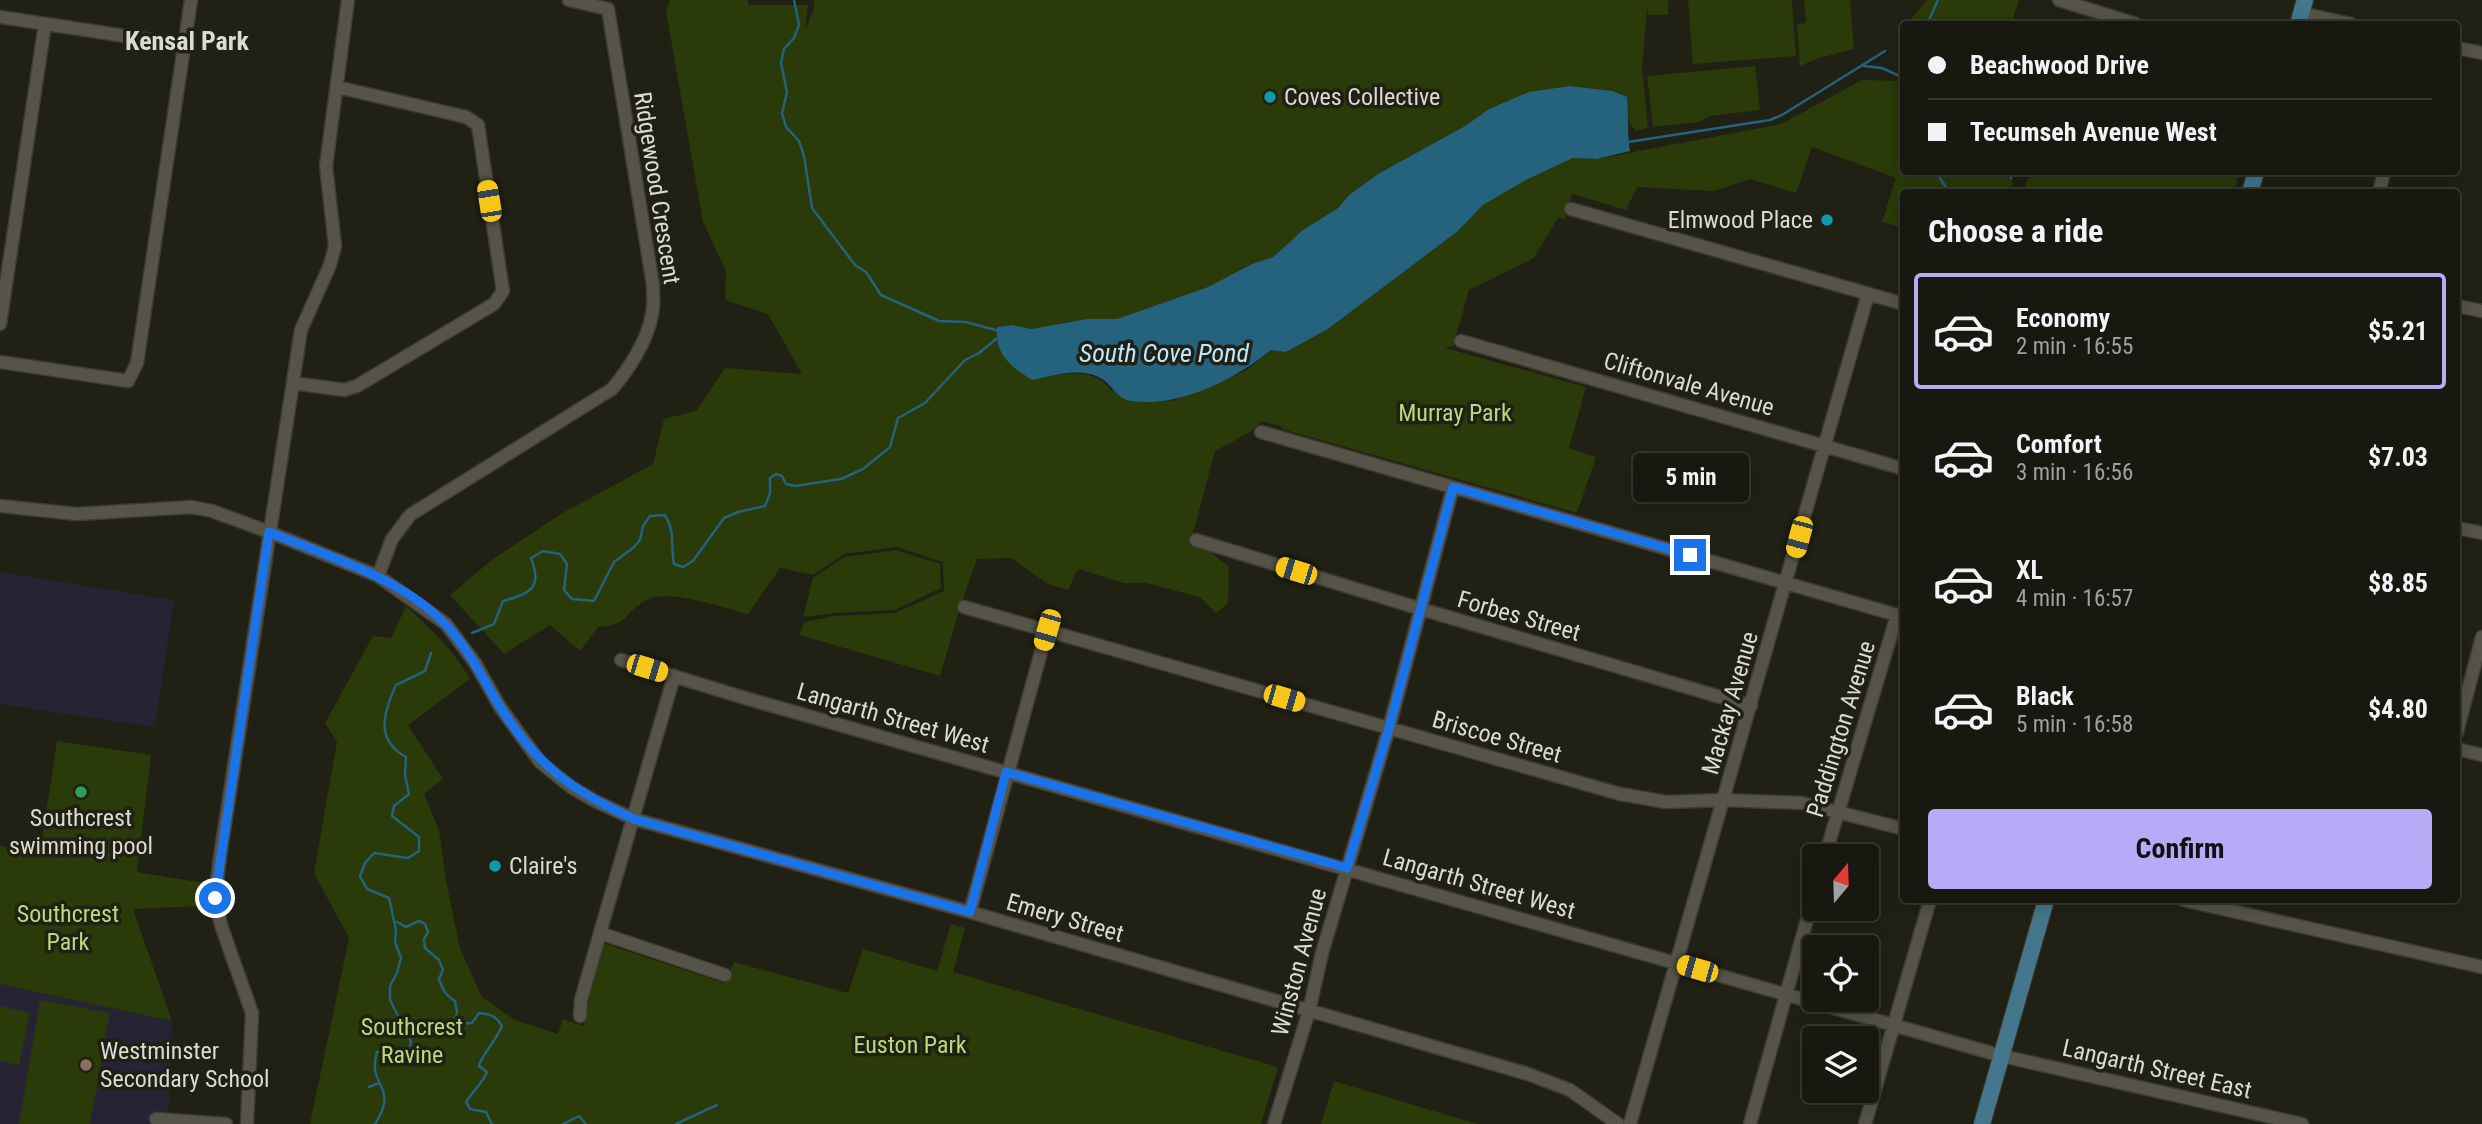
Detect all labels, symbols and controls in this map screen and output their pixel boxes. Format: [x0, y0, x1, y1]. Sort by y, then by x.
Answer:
district label: Kensal Park [125, 26, 249, 56]
text: Beachwood Drive [1970, 50, 2149, 80]
place label: Coves Collective [1284, 83, 1440, 111]
marker: Coves Collective [1262, 89, 1278, 105]
street label: Ridgewood Crescent [628, 90, 686, 286]
text: Tecumseh Avenue West [1970, 117, 2217, 147]
car [476, 179, 503, 223]
place label: Elmwood Place [1668, 206, 1813, 234]
marker: Elmwood Place [1819, 212, 1835, 228]
text: Choose a ride [1928, 212, 2103, 250]
icon: car [1932, 300, 1995, 363]
text: Economy [2016, 303, 2110, 333]
text: $5.21 [2368, 316, 2428, 346]
text: 2 min · 16:55 [2016, 333, 2133, 360]
water label: South Cove Pond [1079, 338, 1249, 368]
street label: Cliftonvale Avenue [1601, 346, 1777, 422]
park label: Murray Park [1398, 399, 1512, 427]
icon: car [1932, 426, 1995, 489]
text: Comfort [2016, 429, 2102, 459]
text: $7.03 [2368, 442, 2428, 472]
callout: 5 min [1632, 454, 1748, 503]
text: 3 min · 16:56 [2016, 459, 2133, 486]
text: 5 min [1665, 464, 1717, 491]
car [1784, 514, 1815, 560]
route end [1674, 539, 1706, 571]
icon: car [1932, 552, 1995, 615]
car [1273, 555, 1320, 587]
text: XL [2016, 555, 2043, 585]
text: $8.85 [2368, 568, 2428, 598]
street label: Forbes Street [1454, 585, 1584, 647]
text: 4 min · 16:57 [2016, 585, 2133, 612]
car [1032, 607, 1063, 653]
street label: Mackay Avenue [1696, 628, 1764, 778]
street label: Paddington Avenue [1801, 638, 1881, 820]
car [624, 652, 671, 684]
street label: Langarth Street West [794, 677, 992, 759]
icon: car [1932, 678, 1995, 741]
text: Black [2016, 681, 2074, 711]
car [1261, 682, 1308, 714]
text: $4.80 [2368, 694, 2428, 724]
street label: Briscoe Street [1429, 705, 1565, 769]
text: 5 min · 16:58 [2016, 711, 2133, 738]
marker: Southcrest swimming pool [73, 784, 89, 800]
place label: Southcrest swimming pool [9, 804, 153, 860]
button: Confirm [1928, 809, 2432, 889]
street label: Langarth Street West [1380, 843, 1578, 925]
north arrow [1802, 844, 1880, 920]
map controls [1802, 844, 1879, 1103]
place label: Claire's [509, 852, 578, 880]
marker: Claire's [487, 858, 503, 874]
route start [199, 882, 231, 914]
street label: Winston Avenue [1266, 885, 1332, 1039]
street label: Emery Street [1003, 888, 1127, 948]
park label: Southcrest Park [17, 900, 119, 956]
button: locate [1802, 935, 1879, 1012]
car [1674, 953, 1721, 985]
park label: Southcrest Ravine [361, 1013, 463, 1069]
button: layers [1802, 1026, 1879, 1103]
park label: Euston Park [853, 1031, 967, 1059]
street label: Langarth Street East [2060, 1034, 2254, 1104]
place label: Westminster Secondary School [100, 1037, 270, 1093]
marker: Westminster Secondary School [78, 1057, 94, 1073]

